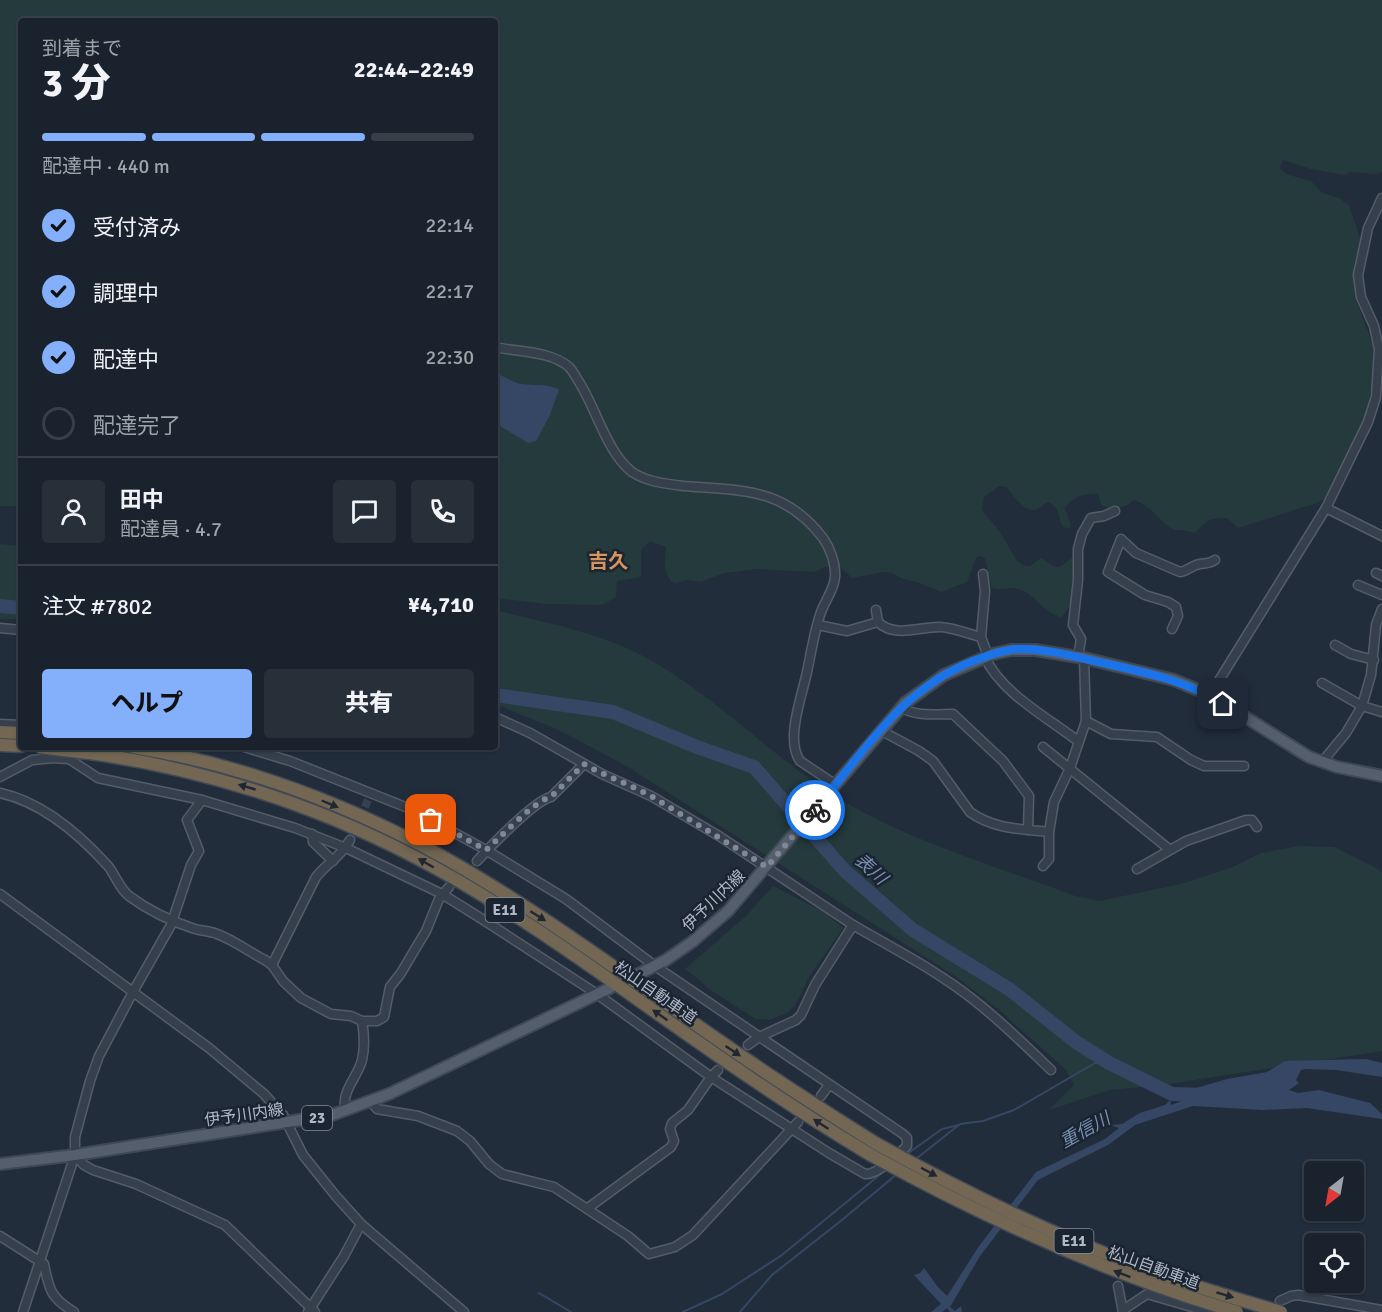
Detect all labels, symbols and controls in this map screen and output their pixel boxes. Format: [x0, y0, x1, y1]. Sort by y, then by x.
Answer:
text: 到着まで [42, 36, 122, 61]
text: 22:44–22:49 [354, 56, 474, 83]
text: 3 分 [42, 59, 111, 107]
text: 配達中 · 440 m [42, 154, 170, 179]
icon: check [42, 209, 75, 242]
text: 22:14 [425, 213, 474, 238]
text: 受付済み [93, 214, 181, 241]
icon: check [42, 275, 75, 308]
text: 22:17 [425, 279, 474, 304]
text: 調理中 [93, 280, 159, 307]
icon: check [42, 341, 75, 374]
text: 22:30 [425, 345, 474, 370]
text: 配達中 [93, 346, 159, 373]
text: 配達完了 [93, 412, 181, 439]
button: person [42, 480, 105, 543]
button: chat [333, 480, 396, 543]
button: phone [411, 480, 474, 543]
text: 田中 [120, 486, 164, 513]
text: 配達員 · 4.7 [120, 517, 222, 542]
district label: 吉久 [588, 549, 628, 574]
text: ¥4,710 [408, 591, 474, 618]
text: 注文 #7802 [42, 593, 153, 620]
button: ヘルプ [42, 669, 252, 738]
button: 共有 [264, 669, 474, 738]
pin [1197, 678, 1248, 729]
icon: home [1206, 687, 1239, 720]
courier [785, 780, 845, 840]
one-way arrow [238, 782, 256, 791]
pin [405, 794, 456, 845]
icon: bike [799, 794, 832, 827]
one-way arrow [321, 799, 339, 809]
icon: bag [414, 803, 447, 836]
water label: 表川 [850, 849, 893, 891]
one-way arrow [417, 858, 434, 868]
street label: 伊予川内線 [678, 866, 749, 936]
road number: E11 [486, 898, 524, 922]
one-way arrow [530, 910, 546, 921]
street label: 松山自動車道 [610, 957, 700, 1029]
one-way arrow [652, 1009, 668, 1021]
one-way arrow [725, 1045, 741, 1056]
street label: 伊予川内線 [203, 1100, 285, 1130]
road number: 23 [302, 1106, 332, 1130]
water label: 重信川 [1056, 1106, 1116, 1153]
one-way arrow [813, 1118, 830, 1129]
north arrow [1304, 1161, 1364, 1221]
map controls [1304, 1161, 1364, 1293]
one-way arrow [920, 1168, 937, 1177]
road number: E11 [1054, 1229, 1094, 1253]
button: locate [1304, 1233, 1364, 1293]
street label: 松山自動車道 [1105, 1242, 1202, 1294]
one-way arrow [1113, 1268, 1131, 1278]
one-way arrow [1216, 1291, 1234, 1300]

